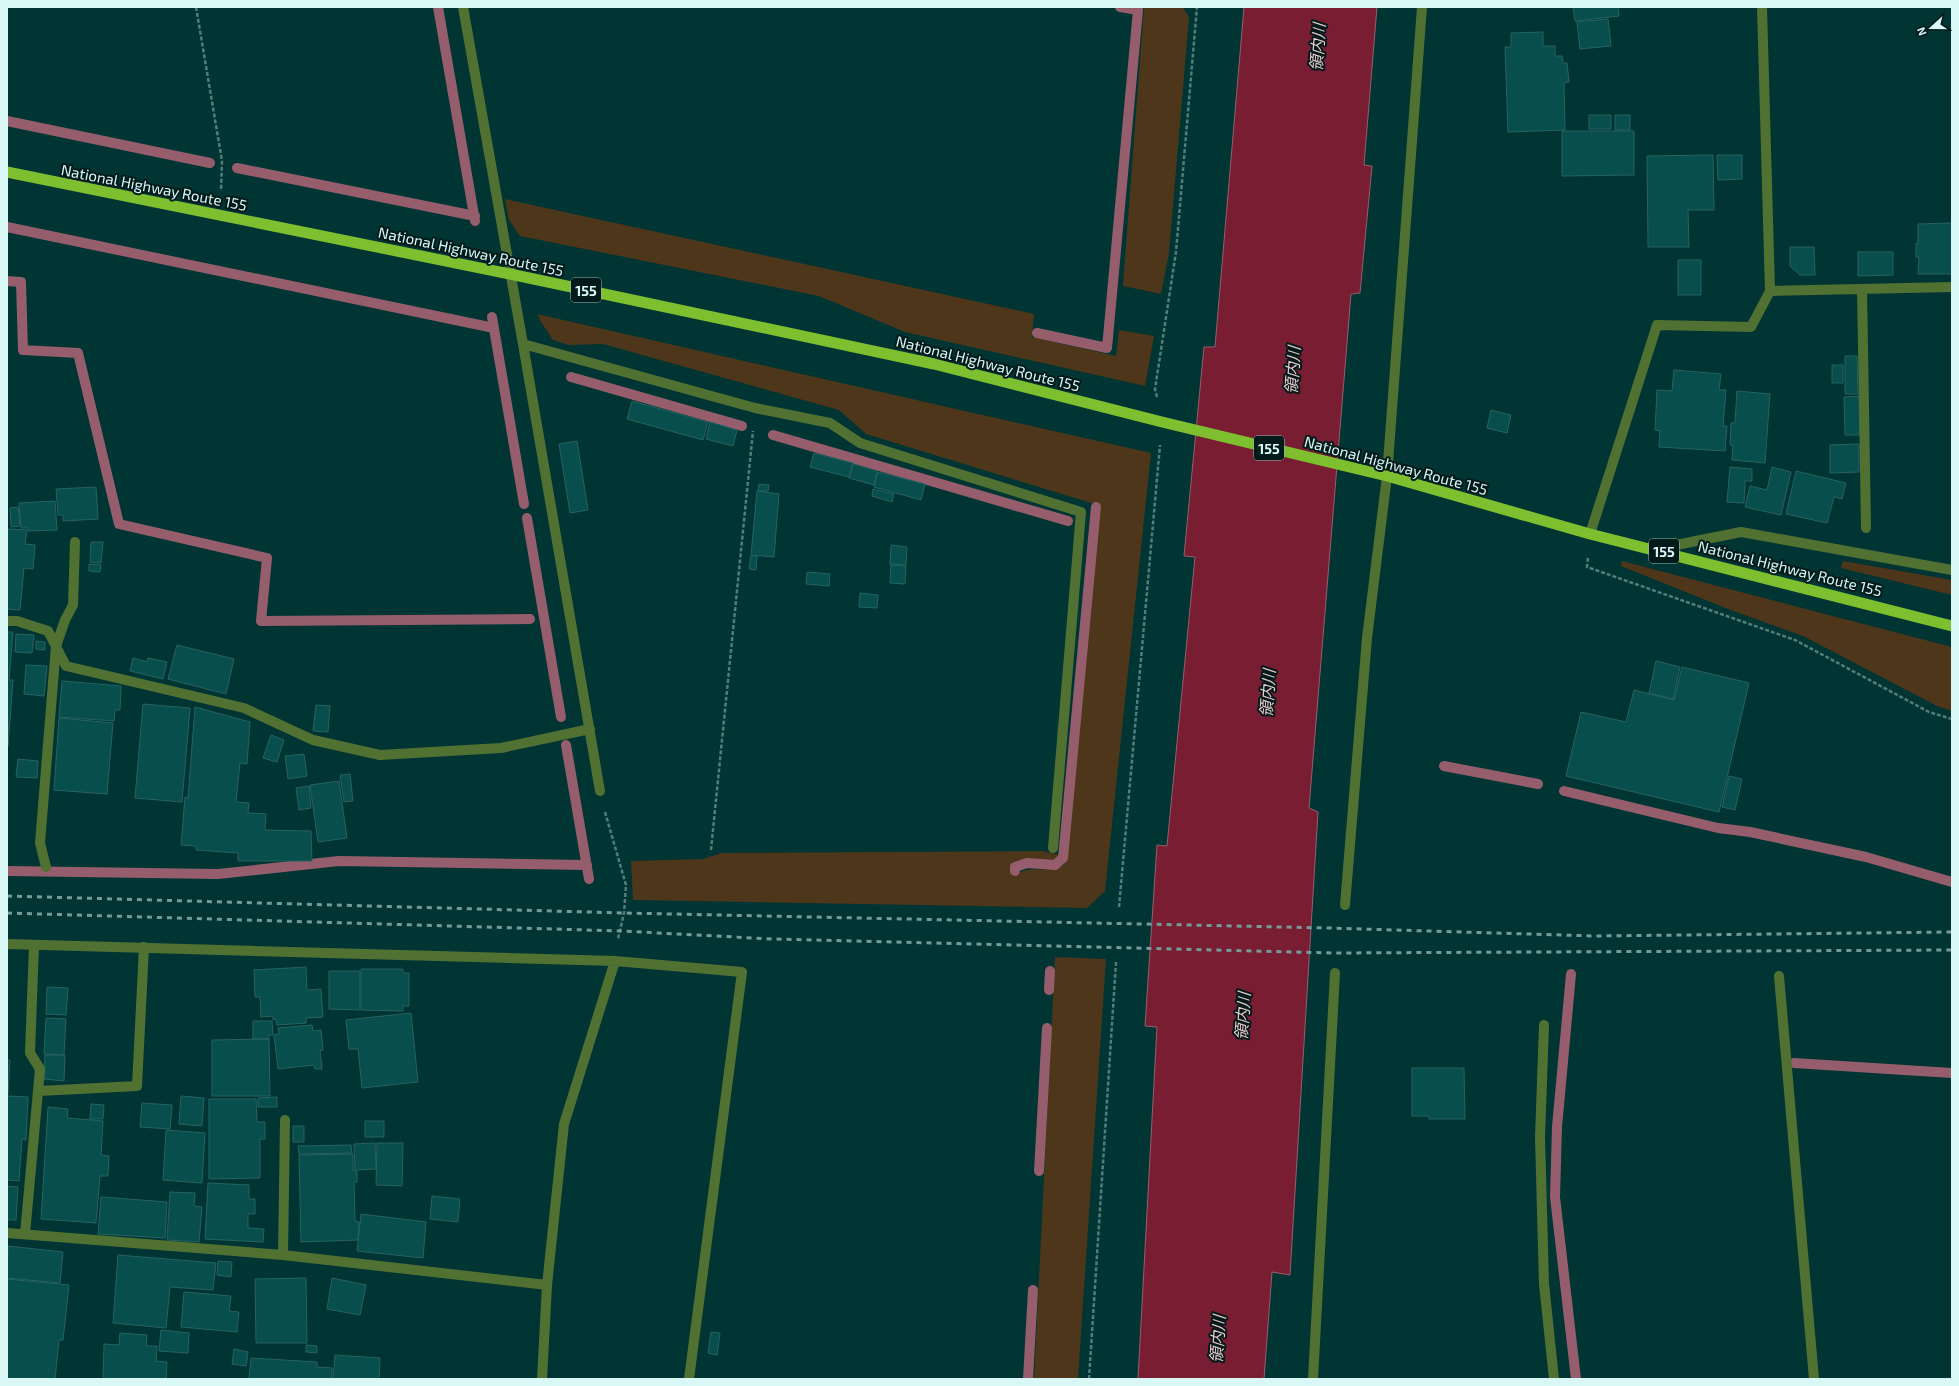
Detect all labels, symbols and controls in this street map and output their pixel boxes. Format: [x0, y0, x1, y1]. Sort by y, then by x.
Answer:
north arrow [1911, 8, 1951, 48]
water label: 領内川 [1306, 20, 1328, 72]
text: N [1914, 26, 1929, 38]
street label: National Highway Route 155 [60, 160, 248, 214]
street label: National Highway Route 155 [377, 223, 565, 279]
road number: 155 [571, 278, 601, 302]
street label: National Highway Route 155 [894, 331, 1082, 395]
water label: 領内川 [1281, 343, 1303, 395]
street label: National Highway Route 155 [1302, 432, 1490, 498]
road number: 155 [1254, 436, 1284, 460]
street label: National Highway Route 155 [1696, 536, 1884, 600]
road number: 155 [1649, 539, 1679, 563]
water label: 領内川 [1256, 666, 1278, 718]
water label: 領内川 [1231, 989, 1253, 1041]
water label: 領内川 [1206, 1312, 1228, 1364]

